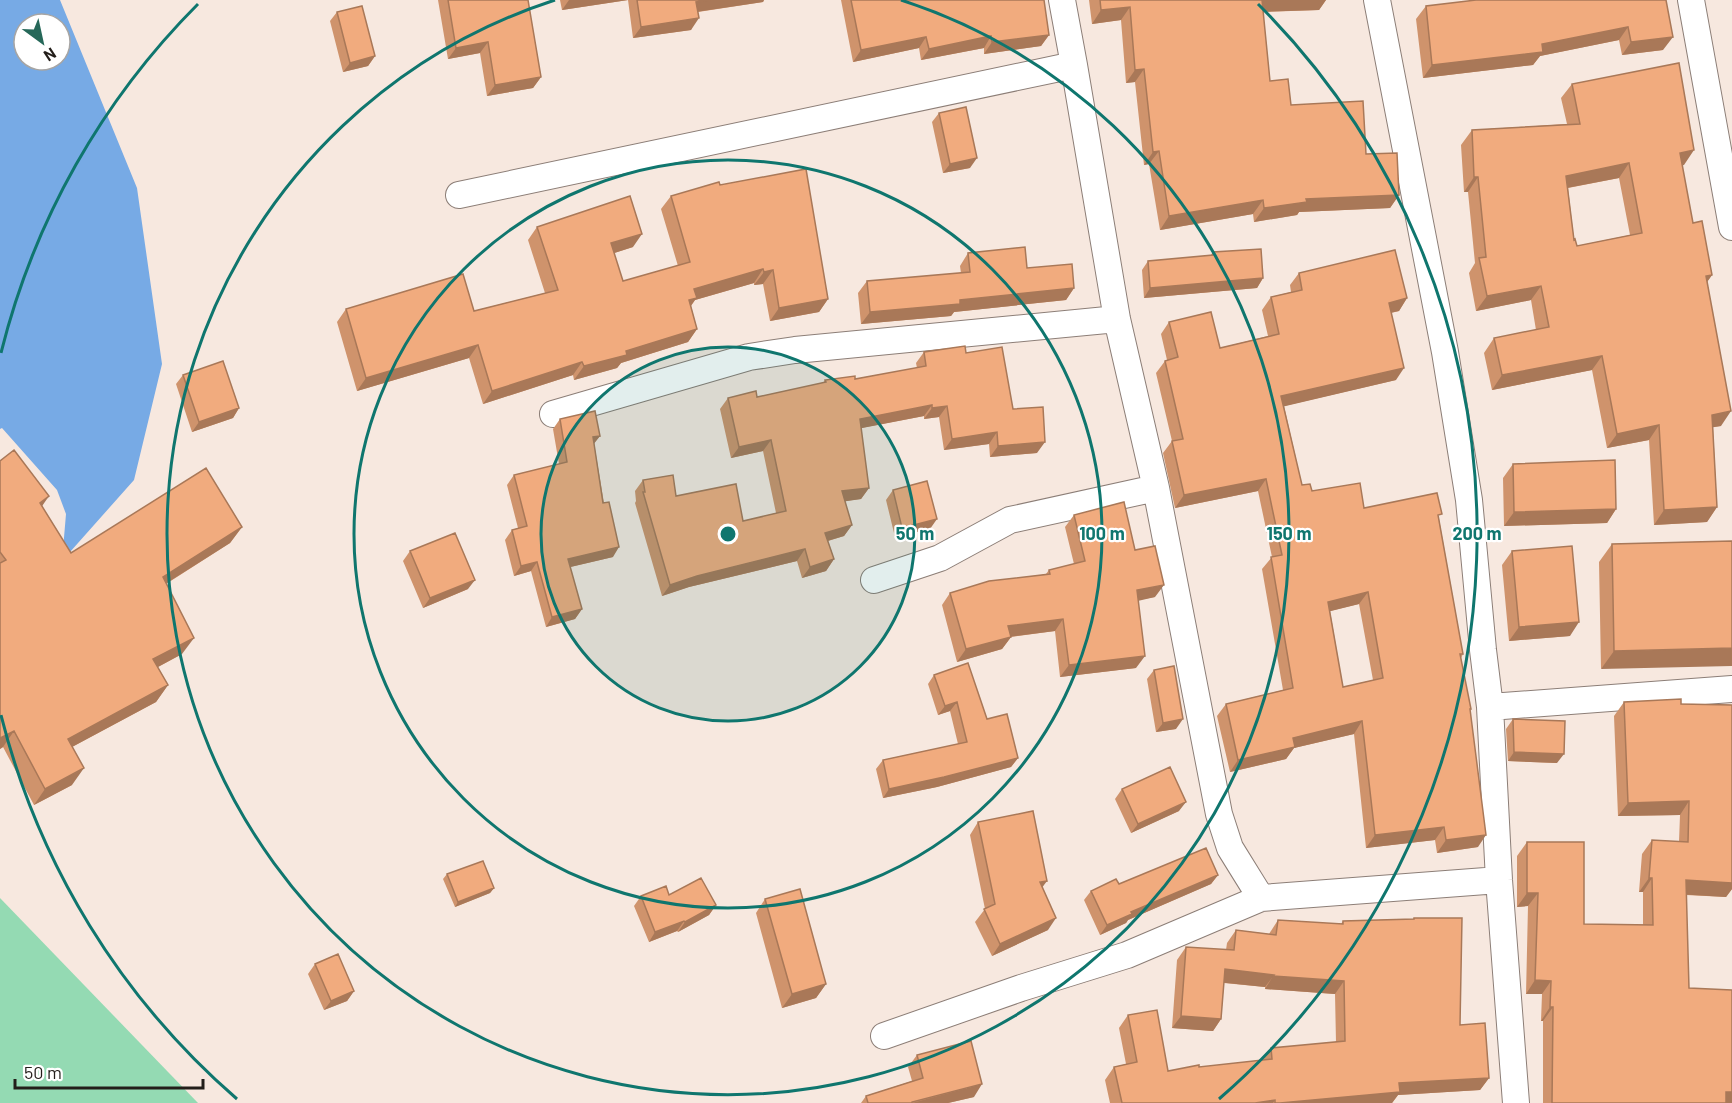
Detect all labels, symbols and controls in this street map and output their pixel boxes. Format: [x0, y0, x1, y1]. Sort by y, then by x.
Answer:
north arrow [12, 12, 72, 72]
text: N [41, 44, 60, 66]
text: 50 m [896, 522, 934, 544]
text: 100 m [1079, 522, 1125, 544]
text: 150 m [1267, 522, 1311, 544]
text: 200 m [1452, 522, 1502, 544]
centre of rings [718, 524, 738, 544]
scale bar [15, 1052, 202, 1090]
text: 50 m [24, 1061, 62, 1083]

